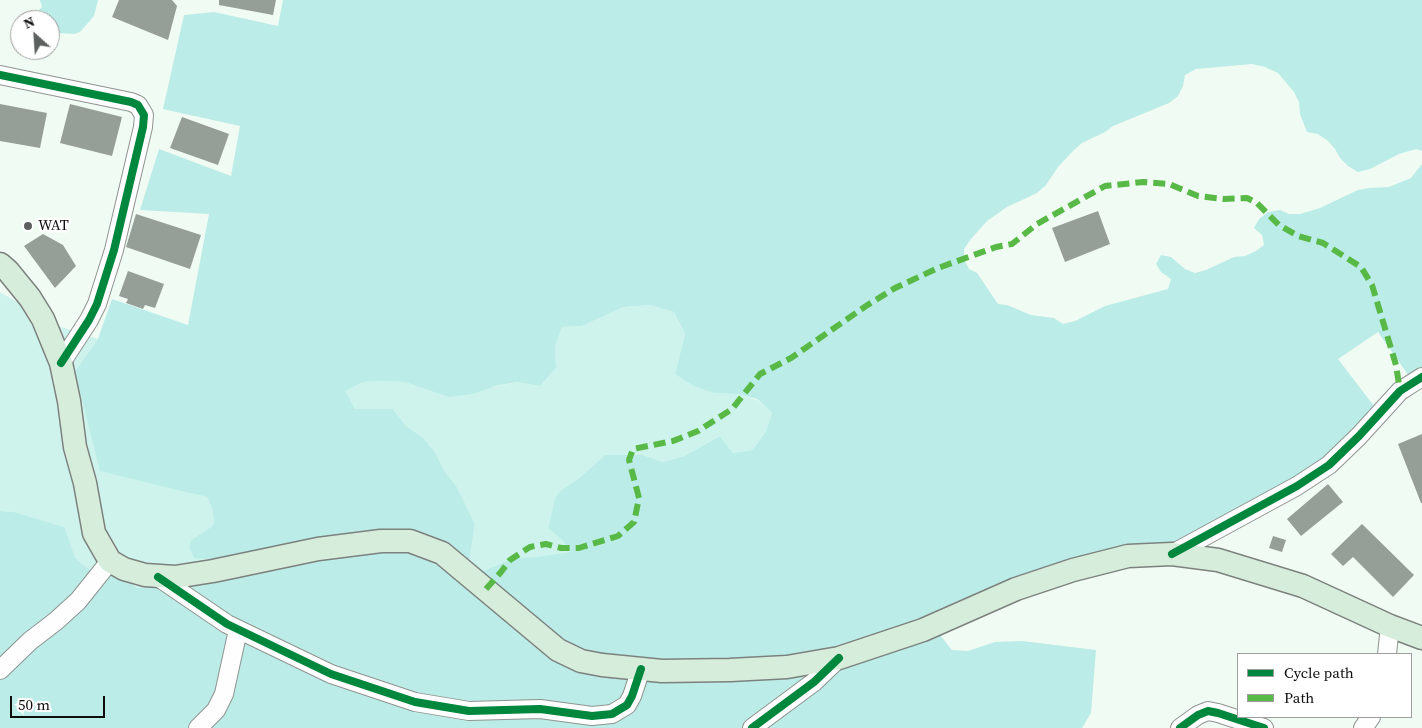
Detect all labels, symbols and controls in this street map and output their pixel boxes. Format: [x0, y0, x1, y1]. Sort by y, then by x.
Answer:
north arrow [10, 10, 60, 60]
text: N [20, 11, 38, 34]
place label: WAT [38, 217, 69, 235]
marker: WAT [22, 220, 34, 232]
legend [1237, 653, 1412, 718]
text: Cycle path [1284, 662, 1354, 683]
scale bar [12, 686, 108, 718]
text: Path [1284, 687, 1314, 708]
text: 50 m [18, 694, 50, 715]

